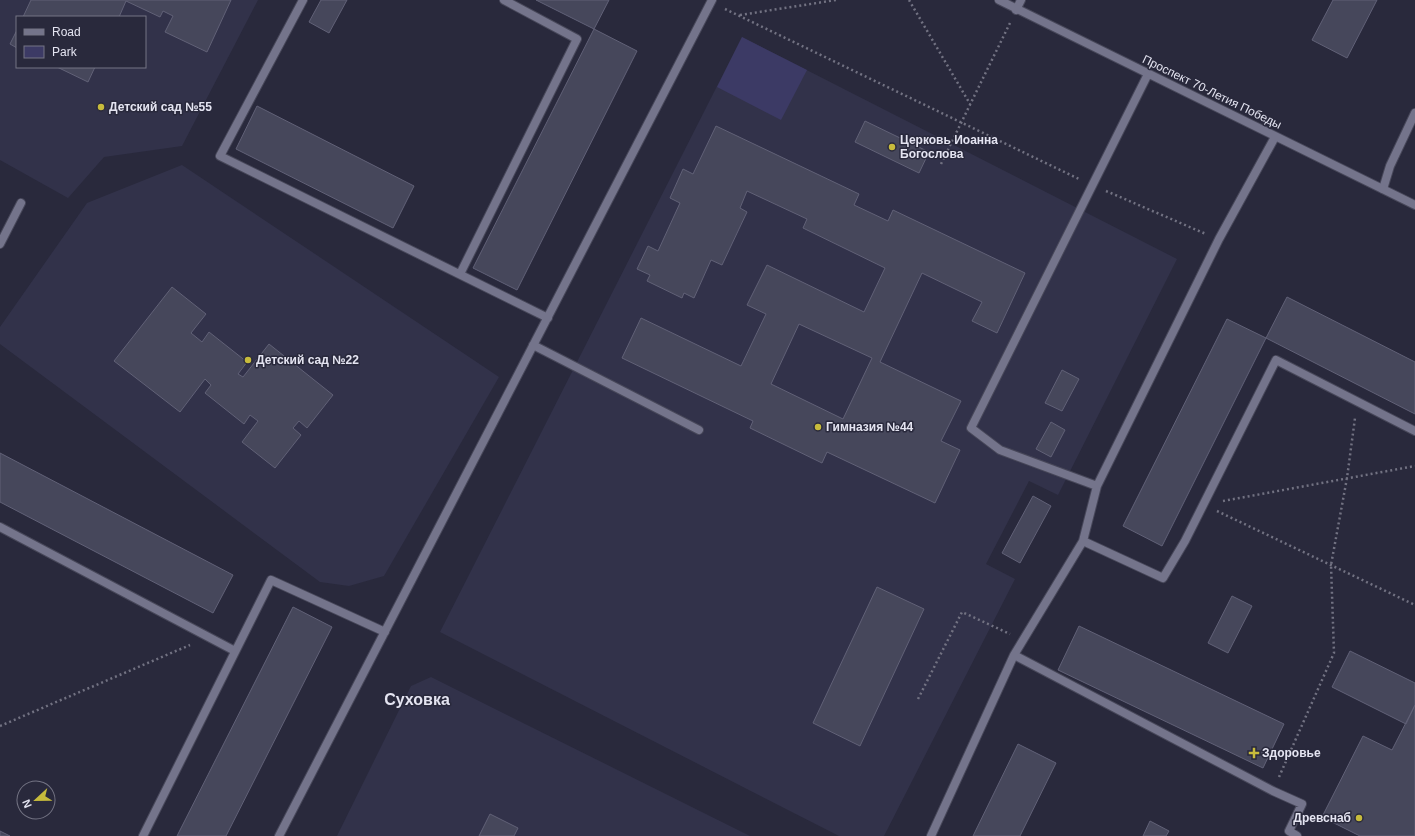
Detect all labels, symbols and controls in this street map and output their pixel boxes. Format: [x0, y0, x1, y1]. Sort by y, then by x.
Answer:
legend [16, 16, 146, 68]
text: Road [52, 25, 81, 39]
text: Park [52, 45, 78, 59]
street label: Проспект 70-Летия Победы [1140, 52, 1284, 132]
place label: Детский сад №55 [109, 100, 212, 114]
marker: Детский сад №55 [96, 102, 106, 112]
place label: Церковь Иоанна Богослова [900, 133, 998, 161]
marker: Церковь Иоанна Богослова [887, 142, 897, 152]
place label: Детский сад №22 [256, 353, 359, 367]
marker: Детский сад №22 [243, 355, 253, 365]
place label: Гимназия №44 [826, 420, 914, 434]
marker: Гимназия №44 [813, 422, 823, 432]
district label: Суховка [384, 691, 450, 708]
place label: Здоровье [1262, 746, 1321, 760]
marker: Здоровье [1249, 748, 1259, 758]
north arrow [16, 780, 56, 820]
text: N [20, 798, 34, 810]
place label: Древснаб [1293, 811, 1351, 825]
marker: Древснаб [1354, 813, 1364, 823]

